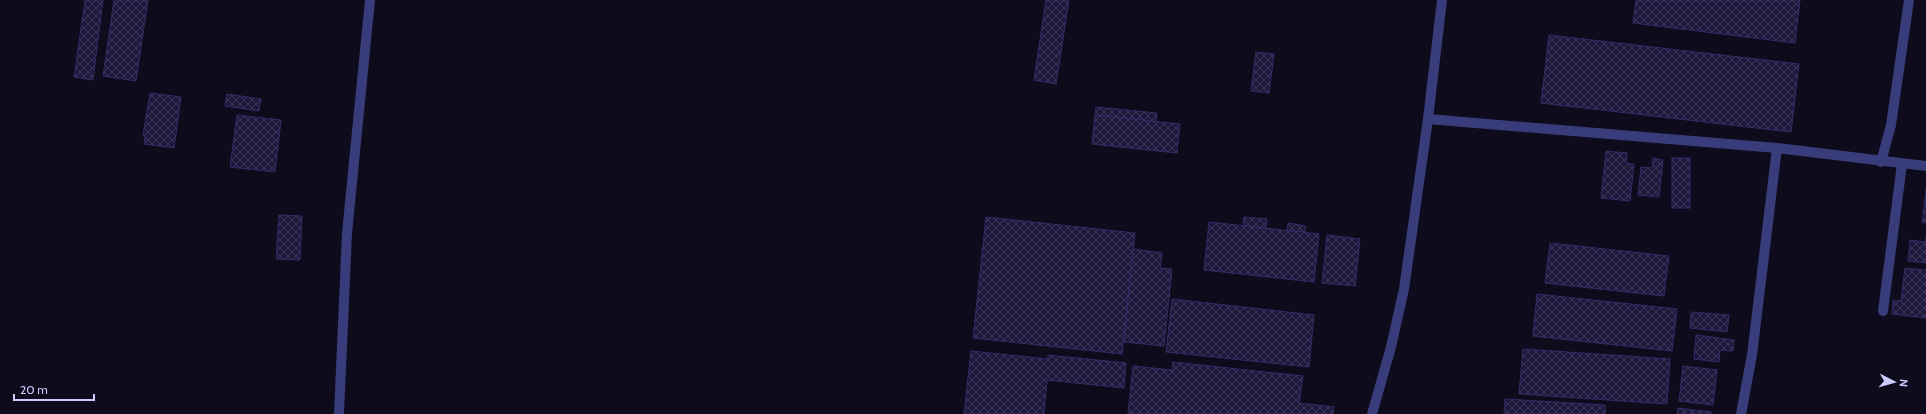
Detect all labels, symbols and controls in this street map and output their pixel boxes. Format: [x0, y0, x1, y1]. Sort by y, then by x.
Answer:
north arrow [1874, 362, 1914, 402]
scale bar [14, 376, 94, 402]
text: N [1897, 378, 1911, 388]
text: 20 m [20, 382, 48, 397]

